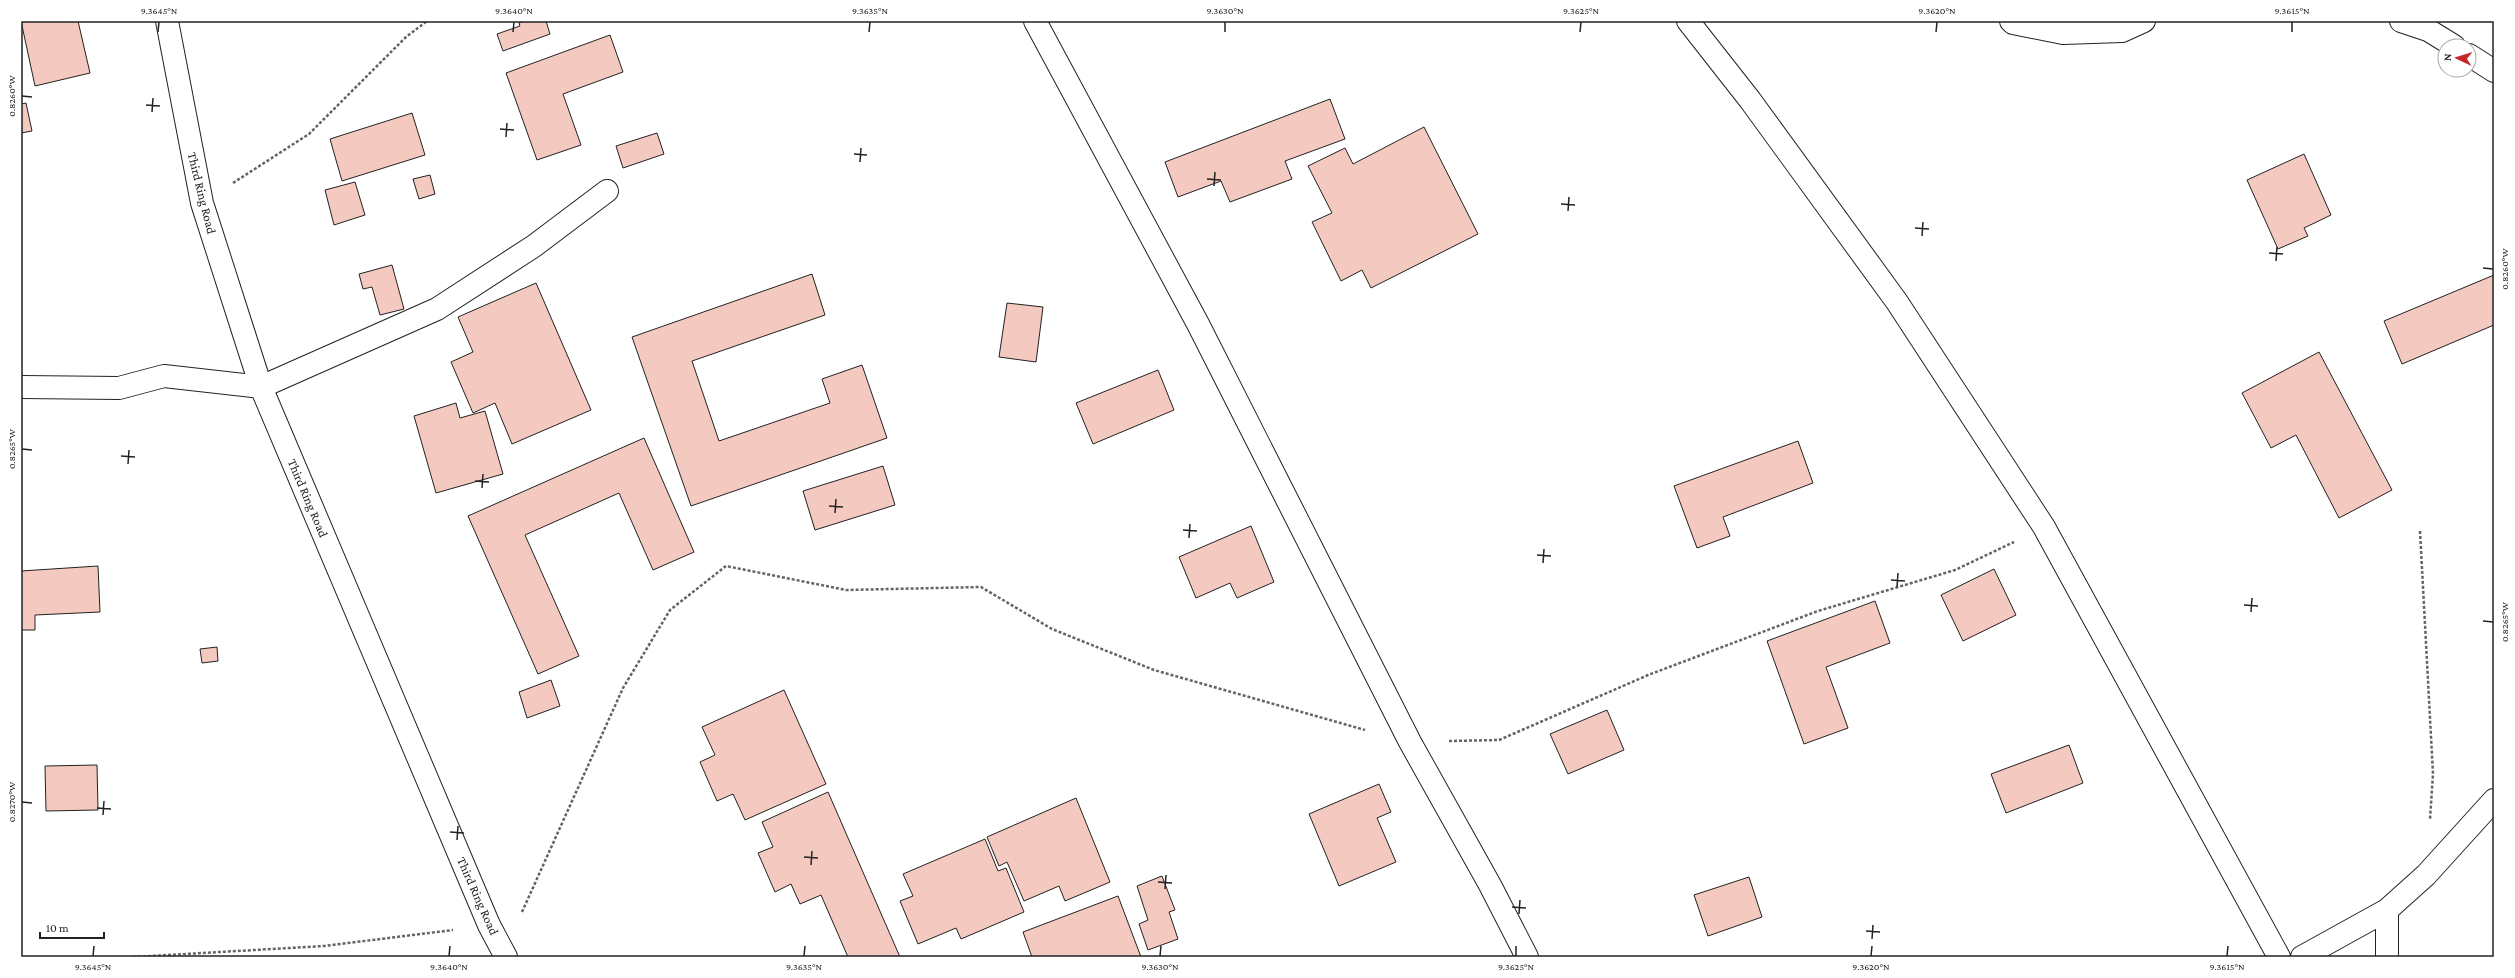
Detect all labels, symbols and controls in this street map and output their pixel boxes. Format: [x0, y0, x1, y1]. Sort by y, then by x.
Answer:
text: 9.3645°N [141, 5, 178, 16]
text: 9.3640°N [495, 5, 533, 16]
text: 9.3635°N [852, 5, 888, 16]
text: 9.3630°N [1206, 5, 1244, 16]
text: 9.3625°N [1563, 5, 1600, 16]
text: 9.3620°N [1918, 5, 1956, 16]
text: 9.3615°N [2275, 5, 2310, 16]
north arrow [2437, 38, 2477, 78]
text: N [2441, 53, 2453, 61]
text: 0.8260°W [6, 75, 17, 117]
street label: Third Ring Road [185, 151, 219, 236]
text: 0.8260°W [2499, 248, 2510, 290]
text: 0.8265°W [6, 428, 17, 469]
street label: Third Ring Road [285, 457, 331, 540]
text: 0.8265°W [2499, 601, 2510, 642]
text: 0.8270°W [6, 781, 17, 822]
street label: Third Ring Road [454, 855, 502, 937]
scale bar [40, 914, 104, 940]
text: 10 m [46, 921, 69, 935]
text: 9.3645°N [75, 961, 112, 972]
text: 9.3640°N [430, 961, 468, 972]
text: 9.3635°N [786, 961, 822, 972]
text: 9.3630°N [1141, 961, 1179, 972]
text: 9.3625°N [1498, 961, 1535, 972]
text: 9.3620°N [1852, 961, 1890, 972]
text: 9.3615°N [2210, 961, 2245, 972]

